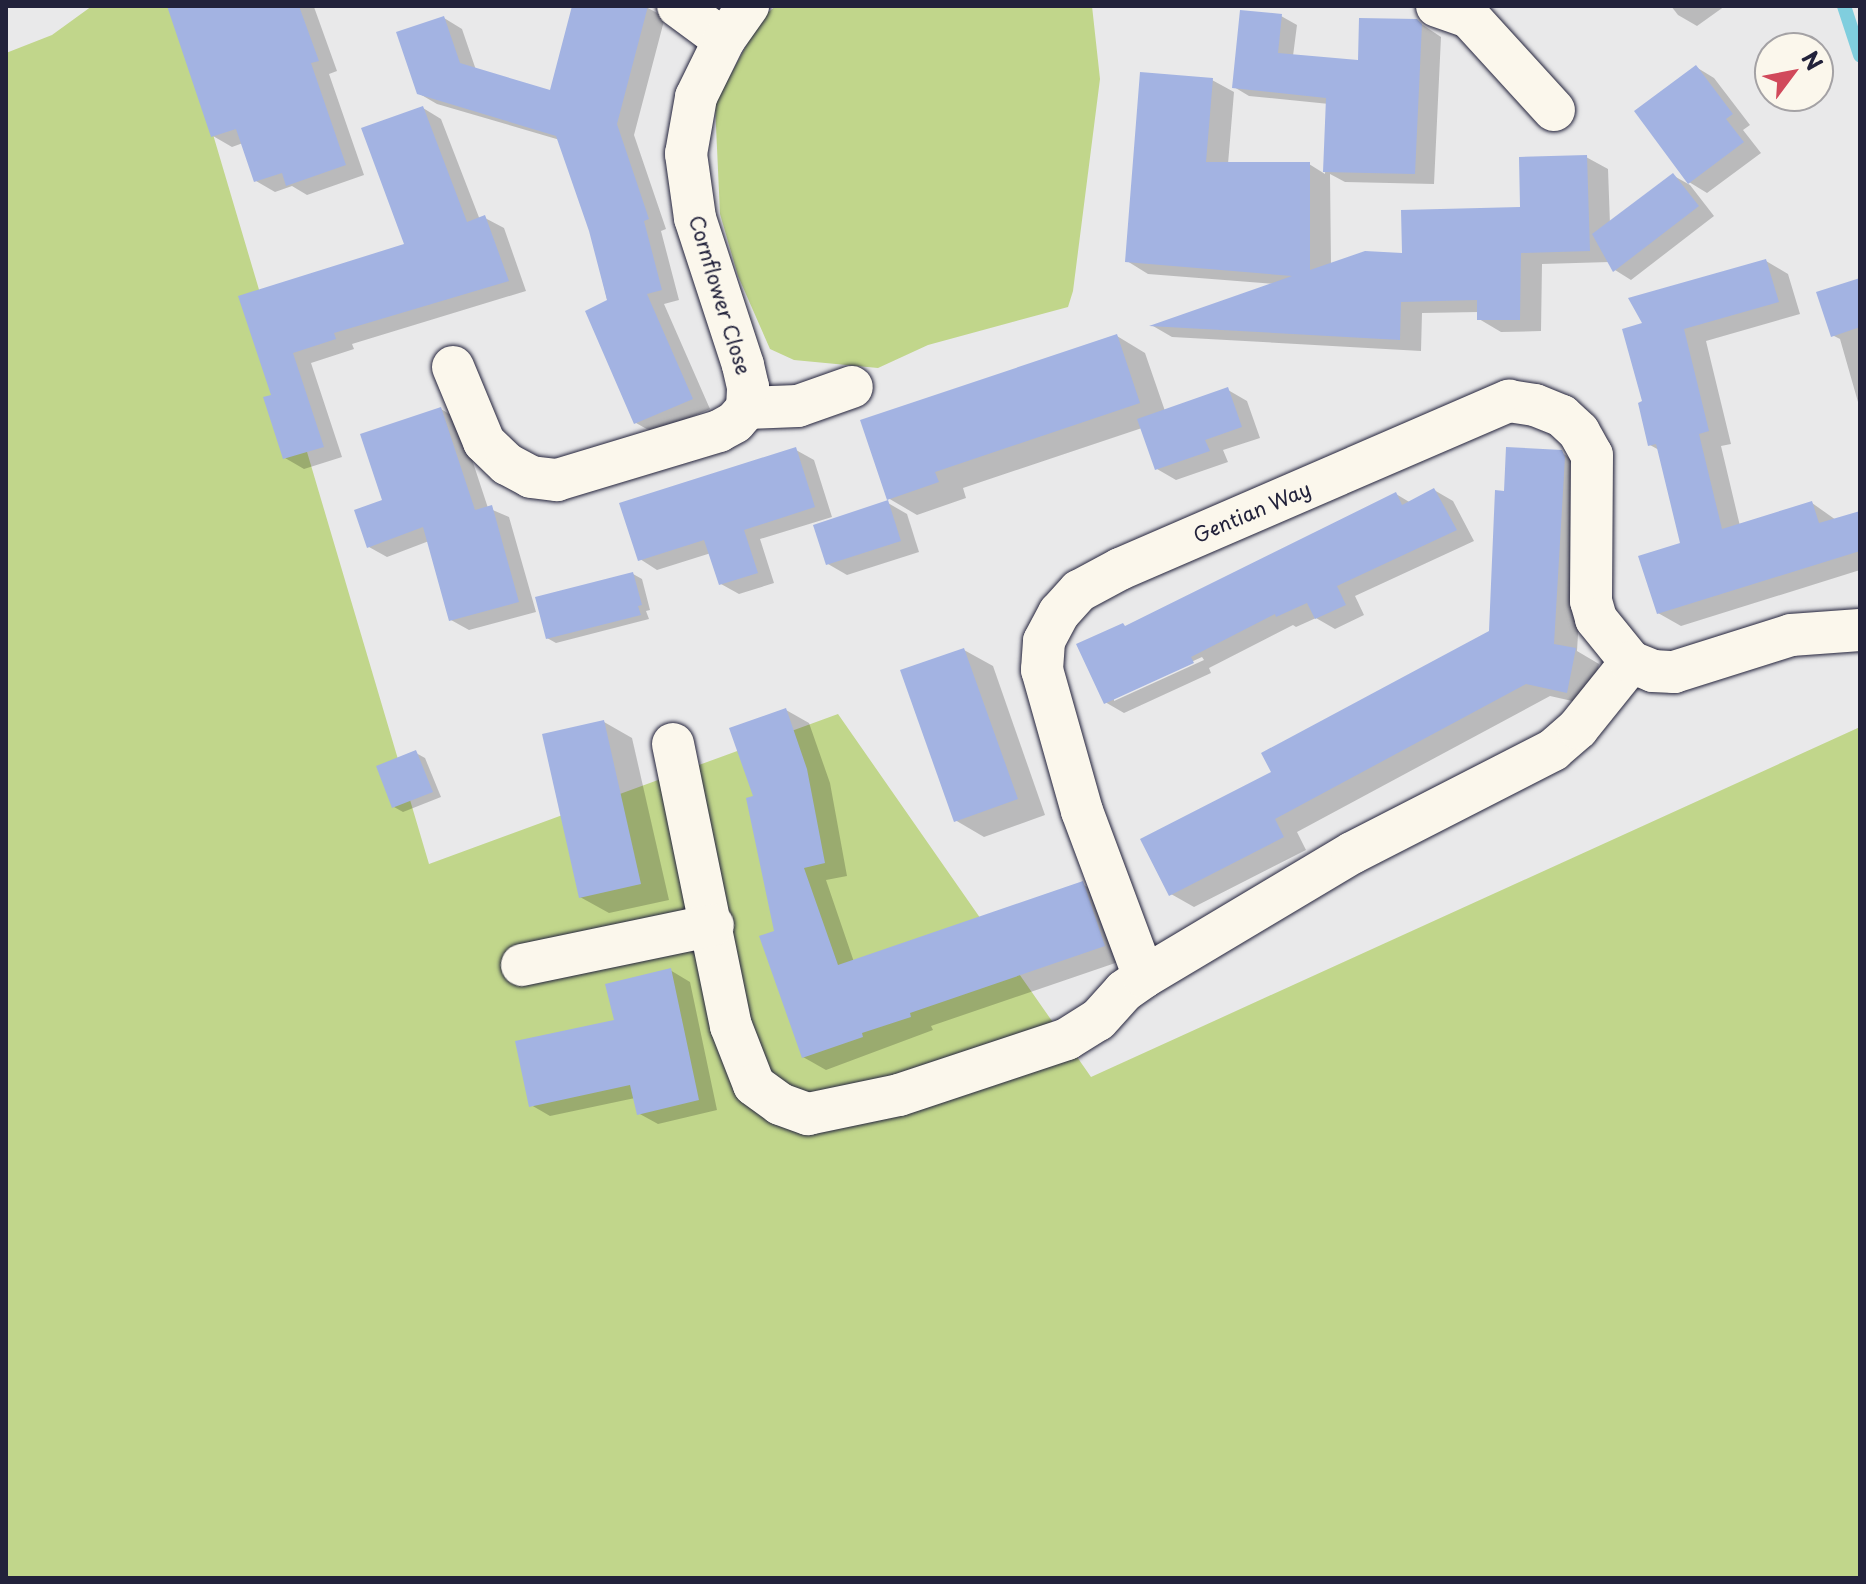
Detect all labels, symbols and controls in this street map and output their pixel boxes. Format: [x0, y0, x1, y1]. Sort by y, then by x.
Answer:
north arrow [1754, 32, 1834, 112]
text: N [1794, 44, 1832, 76]
street label: Cornflower Close [684, 213, 756, 377]
street label: Gentian Way [1189, 476, 1315, 548]

